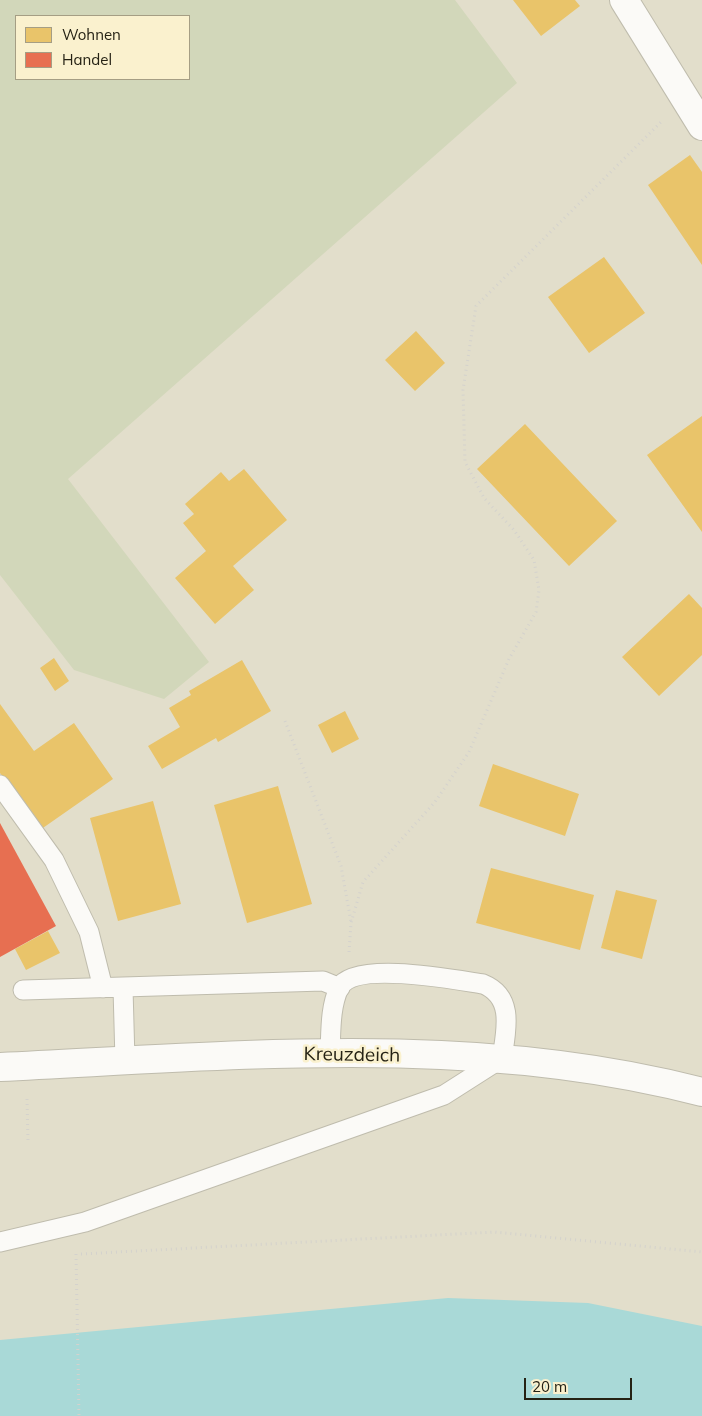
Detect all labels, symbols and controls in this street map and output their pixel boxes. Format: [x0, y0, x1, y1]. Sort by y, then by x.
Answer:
legend [15, 15, 190, 80]
text: Wohnen [62, 25, 121, 44]
text: Handel [62, 50, 112, 69]
street label: Kreuzdeich [304, 1043, 400, 1067]
scale bar [527, 1368, 634, 1400]
text: 20 m [532, 1377, 567, 1396]

